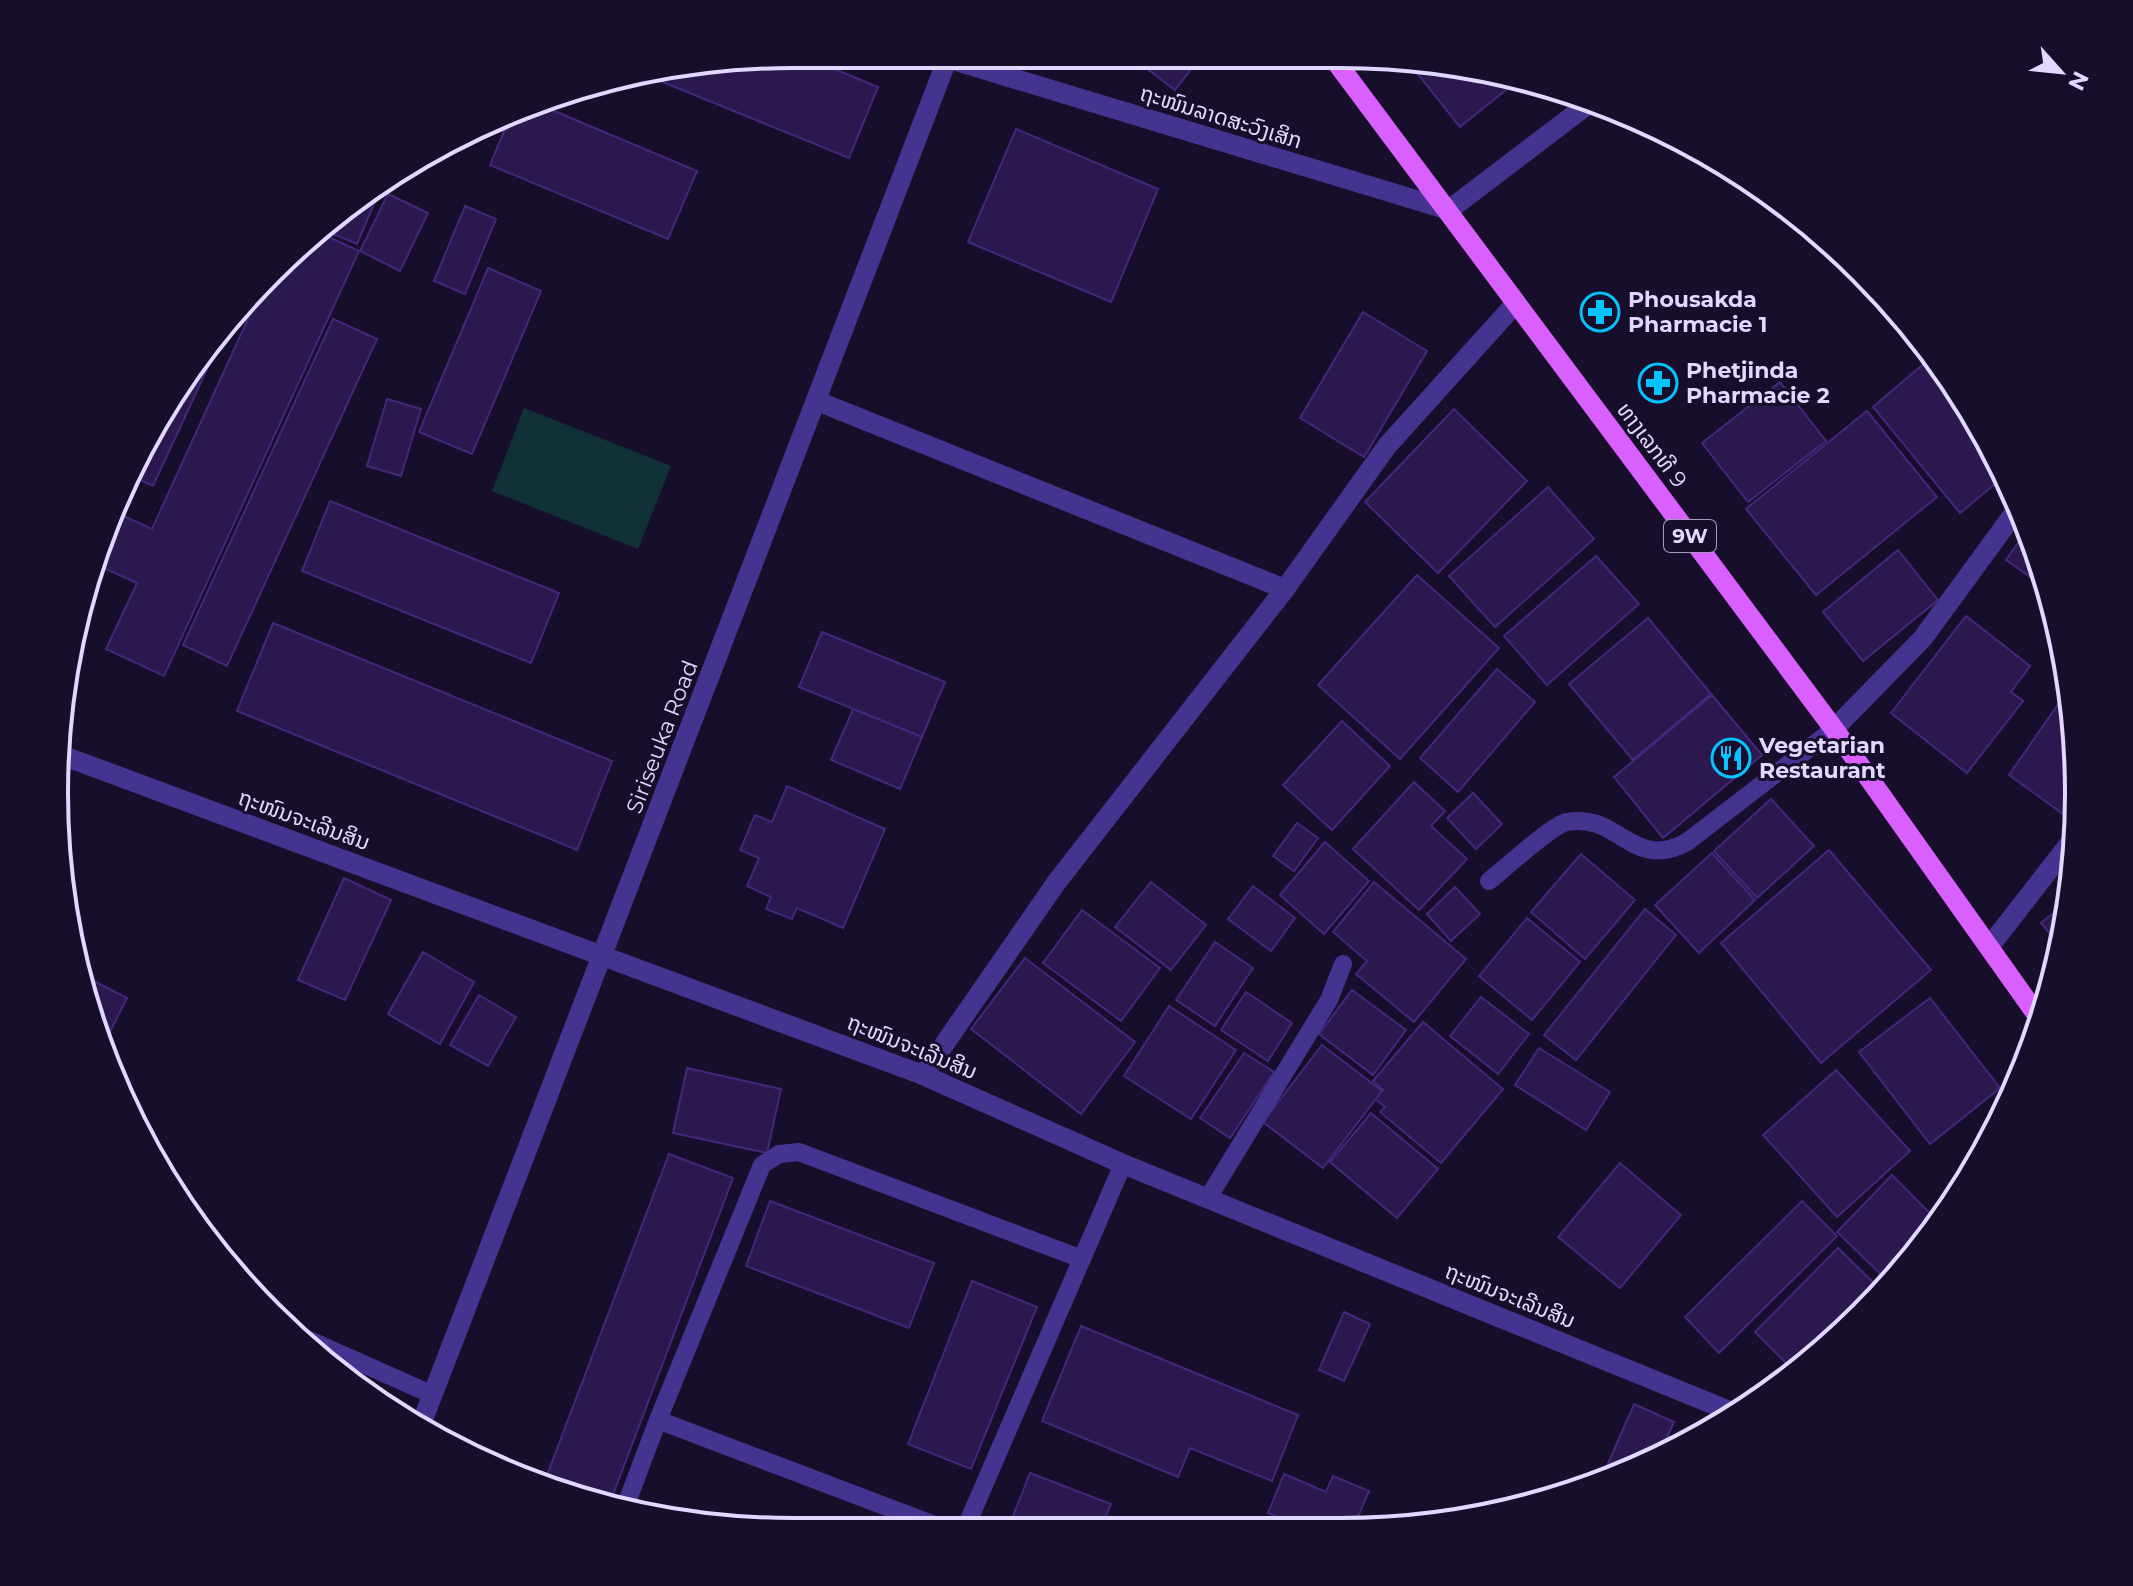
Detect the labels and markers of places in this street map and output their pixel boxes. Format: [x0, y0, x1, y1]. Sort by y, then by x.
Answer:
place label: Phousakda Pharmacie 1 [1628, 286, 1767, 338]
pharmacy icon: Phousakda Pharmacie 1 [1579, 291, 1621, 333]
place label: Phetjinda Pharmacie 2 [1686, 357, 1830, 409]
pharmacy icon: Phetjinda Pharmacie 2 [1637, 362, 1679, 404]
place label: Vegetarian Restaurant [1758, 732, 1886, 784]
restaurant icon: Vegetarian Restaurant [1710, 737, 1752, 779]

